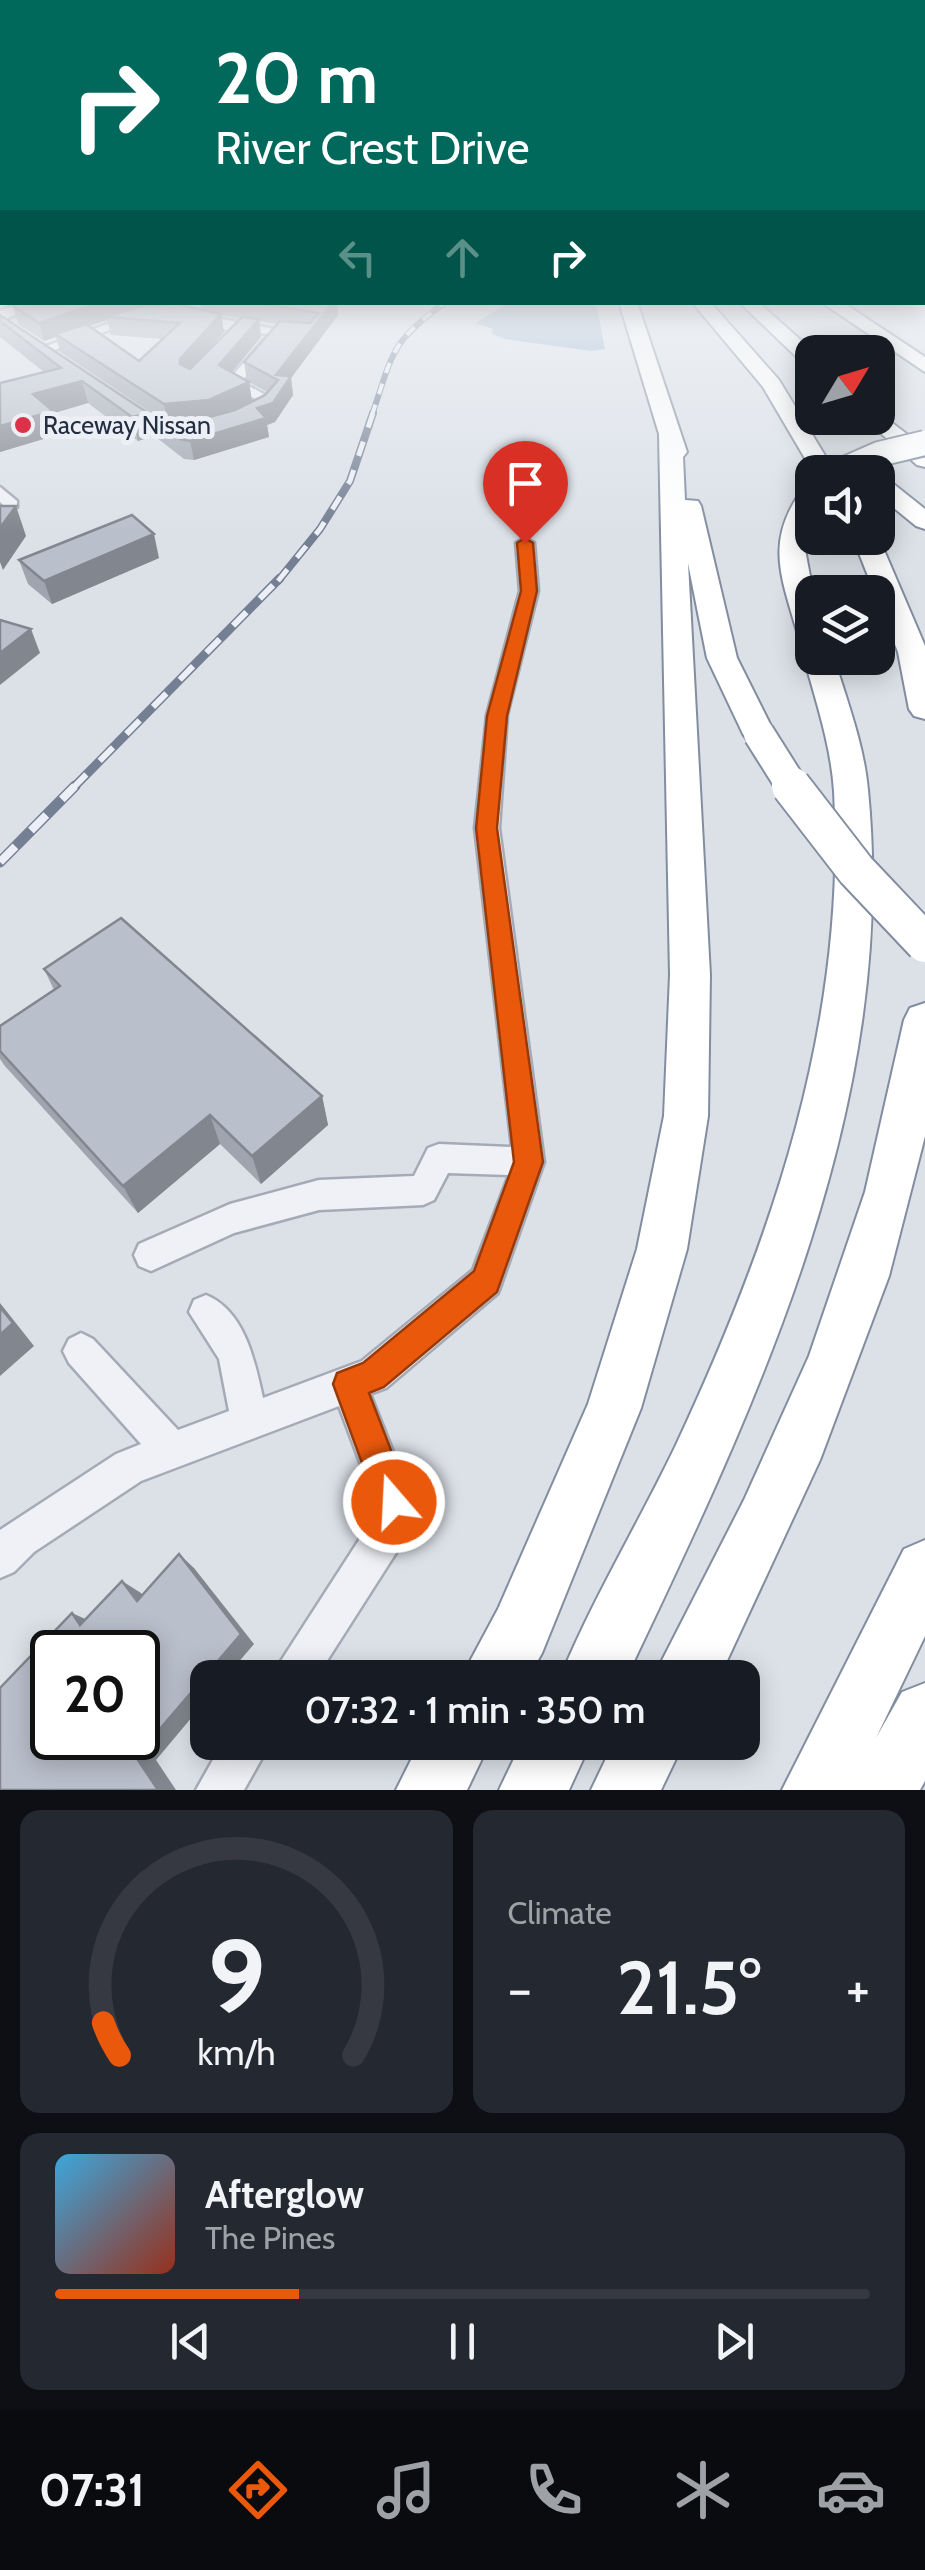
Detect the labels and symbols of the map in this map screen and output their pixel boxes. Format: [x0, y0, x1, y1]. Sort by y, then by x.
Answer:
north arrow [795, 335, 895, 435]
place label: Raceway Nissan [43, 410, 211, 440]
marker: Raceway Nissan [12, 414, 34, 436]
pin [483, 441, 568, 544]
position arrow [342, 1450, 446, 1554]
speed limit sign: 20 [30, 1630, 160, 1760]

